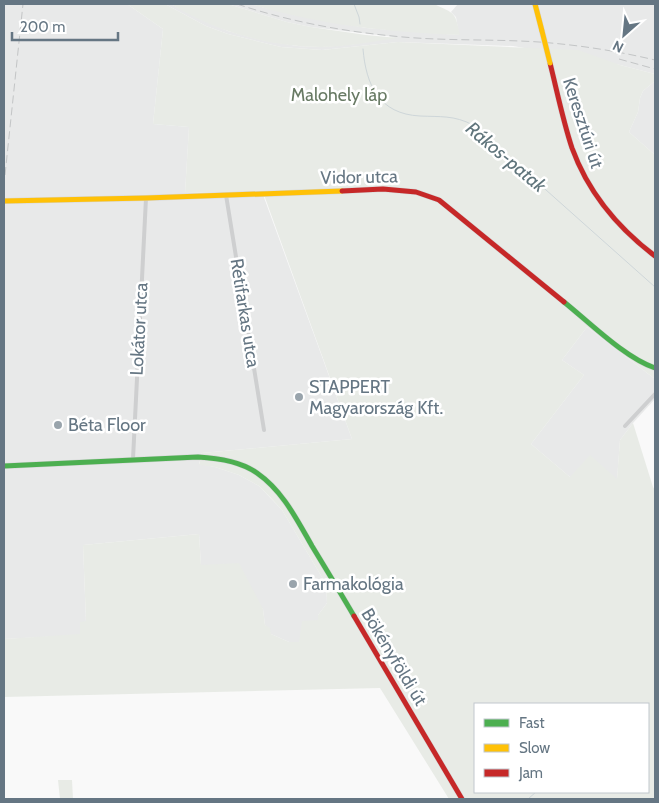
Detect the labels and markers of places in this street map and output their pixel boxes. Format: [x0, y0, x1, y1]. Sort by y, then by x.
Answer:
place label: STAPPERT Magyarország Kft. [309, 376, 443, 419]
marker: STAPPERT Magyarország Kft. [293, 391, 305, 403]
place label: Béta Floor [68, 414, 146, 436]
marker: Béta Floor [52, 419, 64, 431]
place label: Farmakológia [303, 573, 404, 595]
marker: Farmakológia [287, 578, 299, 590]

